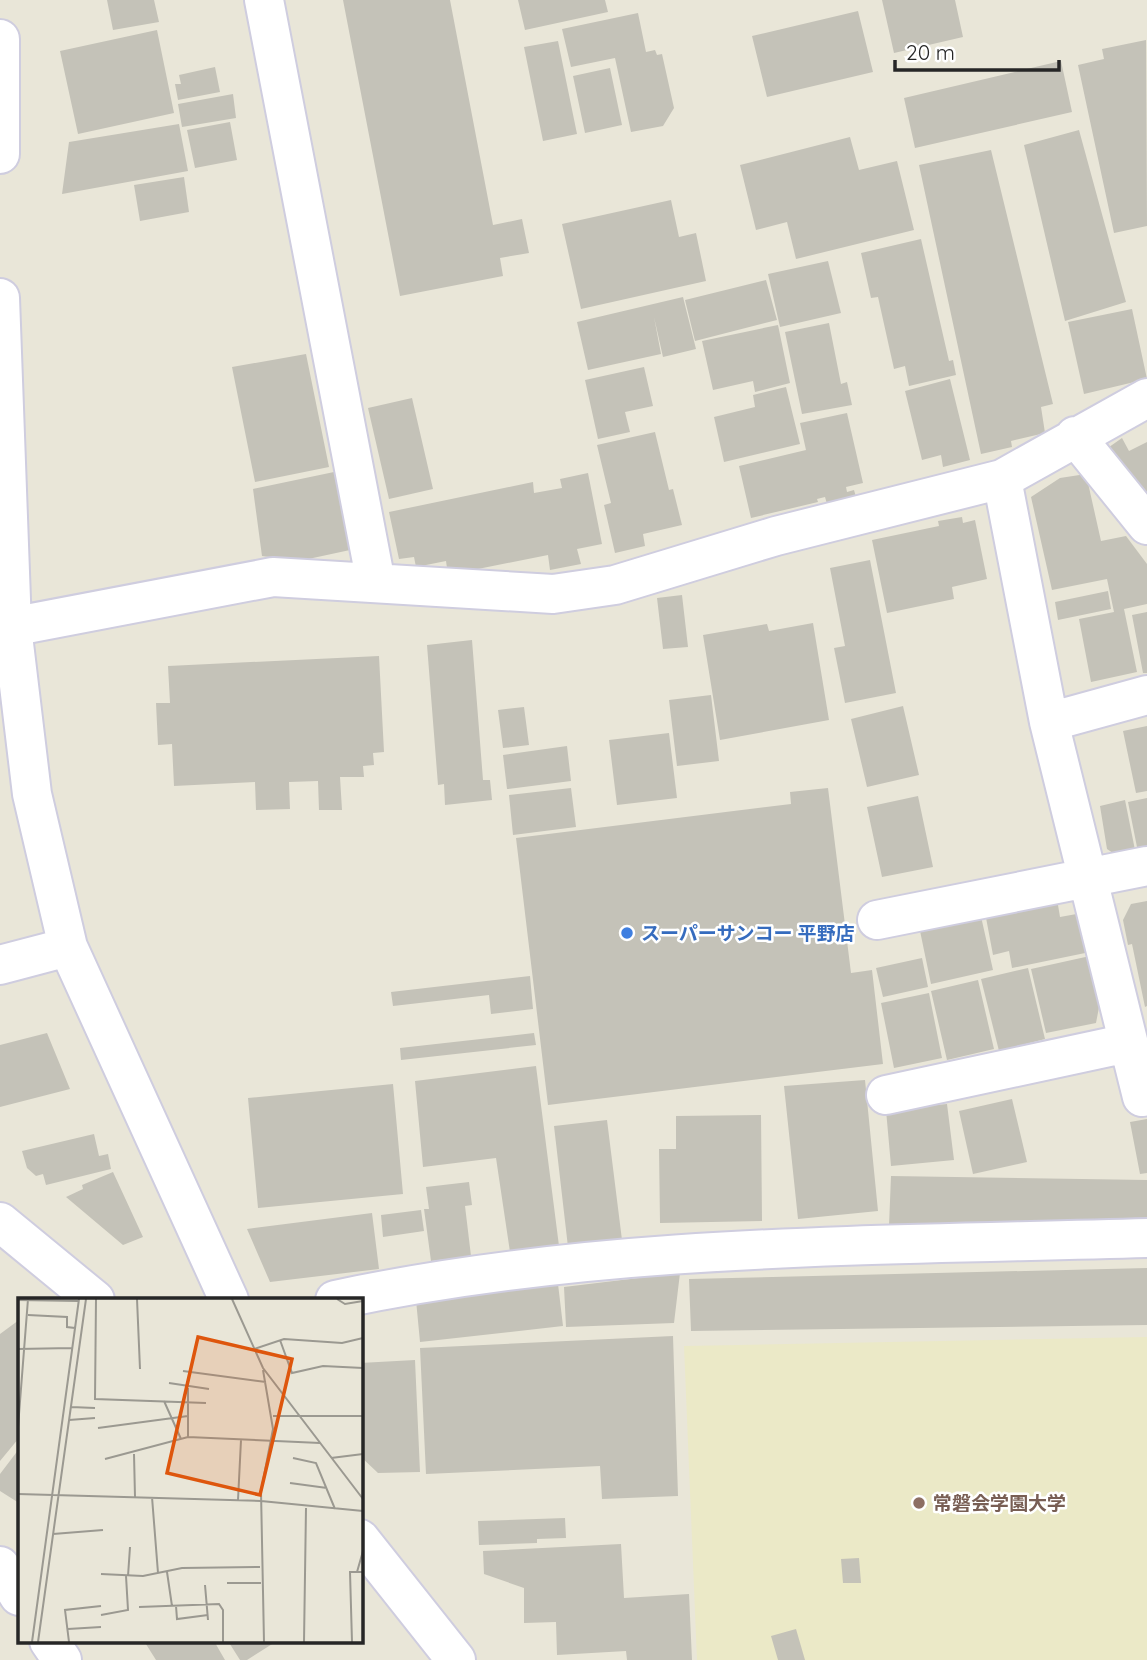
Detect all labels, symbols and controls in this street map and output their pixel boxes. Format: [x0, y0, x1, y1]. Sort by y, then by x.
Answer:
scale bar [895, 28, 1060, 72]
text: 20 m [906, 39, 955, 65]
place label: スーパーサンコー 平野店 [641, 921, 855, 945]
marker: スーパーサンコー 平野店 [619, 925, 635, 941]
inset map [18, 1298, 362, 1642]
place label: 常磐会学園大学 [933, 1491, 1066, 1515]
marker: 常磐会学園大学 [911, 1495, 927, 1511]

